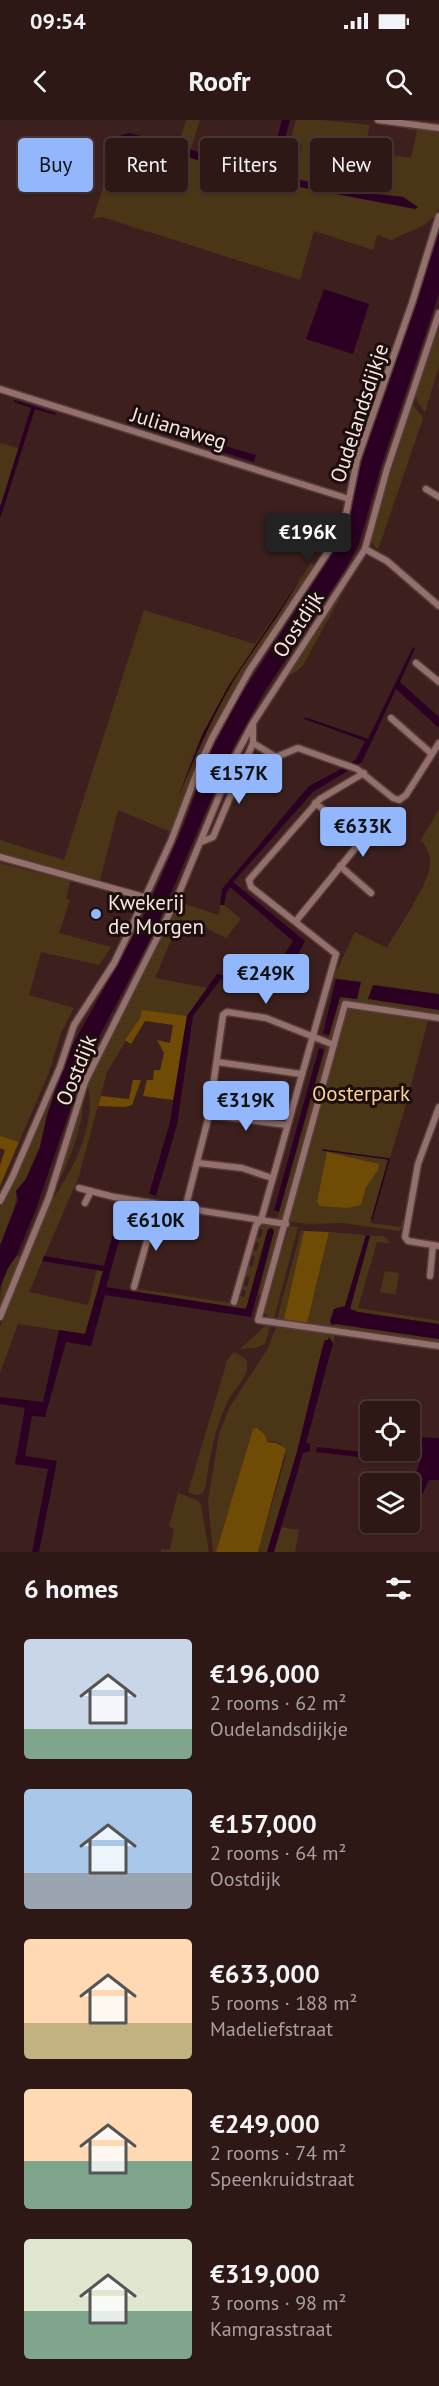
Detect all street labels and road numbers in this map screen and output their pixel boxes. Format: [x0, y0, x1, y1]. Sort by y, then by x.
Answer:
street label: Oudelandsdijkje [324, 340, 394, 486]
street label: Julianaweg [127, 400, 230, 455]
street label: Oostdijk [266, 586, 330, 662]
street label: Oostdijk [50, 1031, 102, 1109]

